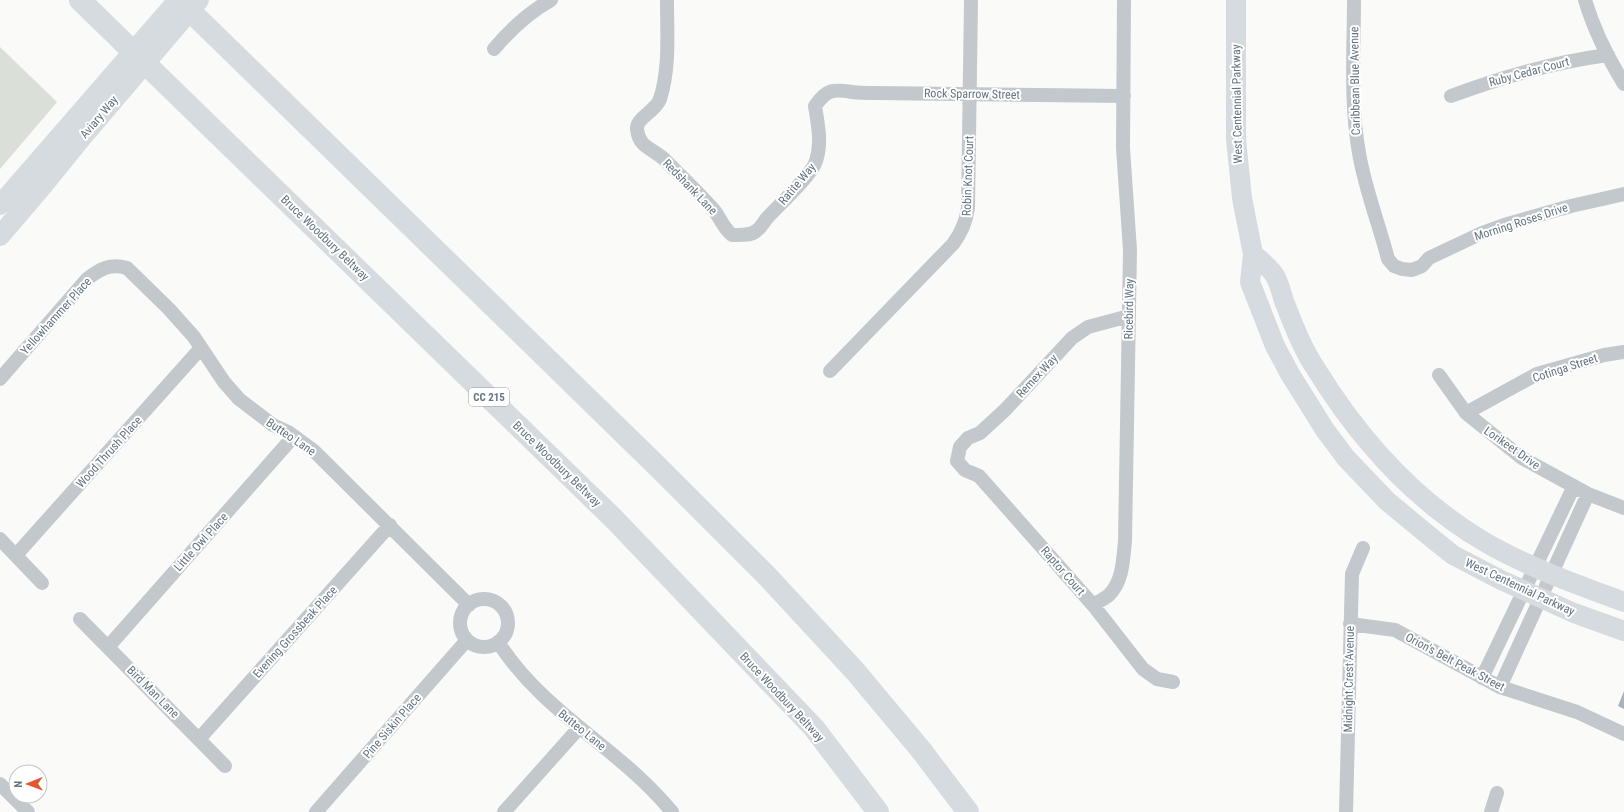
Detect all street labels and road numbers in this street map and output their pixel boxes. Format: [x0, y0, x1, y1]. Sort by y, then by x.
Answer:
street label: Caribbean Blue Avenue [1347, 26, 1363, 136]
street label: West Centennial Parkway [1229, 44, 1245, 164]
street label: Ruby Cedar Court [1487, 54, 1571, 89]
street label: Rock Sparrow Street [924, 86, 1020, 102]
street label: Aviary Way [77, 93, 121, 141]
street label: Robin Knot Court [960, 135, 976, 216]
street label: Redshank Lane [660, 156, 720, 218]
street label: Ratite Way [776, 160, 818, 208]
street label: Bruce Woodbury Beltway [278, 192, 372, 284]
street label: Morning Roses Drive [1472, 200, 1570, 244]
street label: Yellowhammer Place [18, 274, 95, 357]
street label: Ricebird Way [1121, 278, 1137, 340]
street label: Remex Way [1013, 351, 1061, 401]
street label: Cotinga Street [1531, 351, 1600, 385]
road number: CC 215 [469, 388, 509, 406]
street label: Wood Thrush Place [73, 413, 145, 491]
street label: Butteo Lane [264, 415, 319, 459]
street label: Bruce Woodbury Beltway [510, 418, 604, 510]
street label: Lorikeet Drive [1481, 424, 1543, 473]
street label: Little Owl Place [171, 510, 231, 574]
street label: Raptor Court [1038, 544, 1088, 599]
street label: West Centennial Parkway [1463, 555, 1577, 619]
street label: Evening Grossbeak Place [250, 583, 340, 681]
street label: Midnight Crest Avenue [1341, 625, 1357, 732]
street label: Orion's Belt Peak Street [1403, 630, 1507, 694]
street label: Bruce Woodbury Beltway [737, 649, 827, 745]
street label: Bird Man Lane [124, 663, 182, 721]
street label: Pine Siskin Place [360, 691, 424, 761]
street label: Butteo Lane [556, 707, 609, 754]

